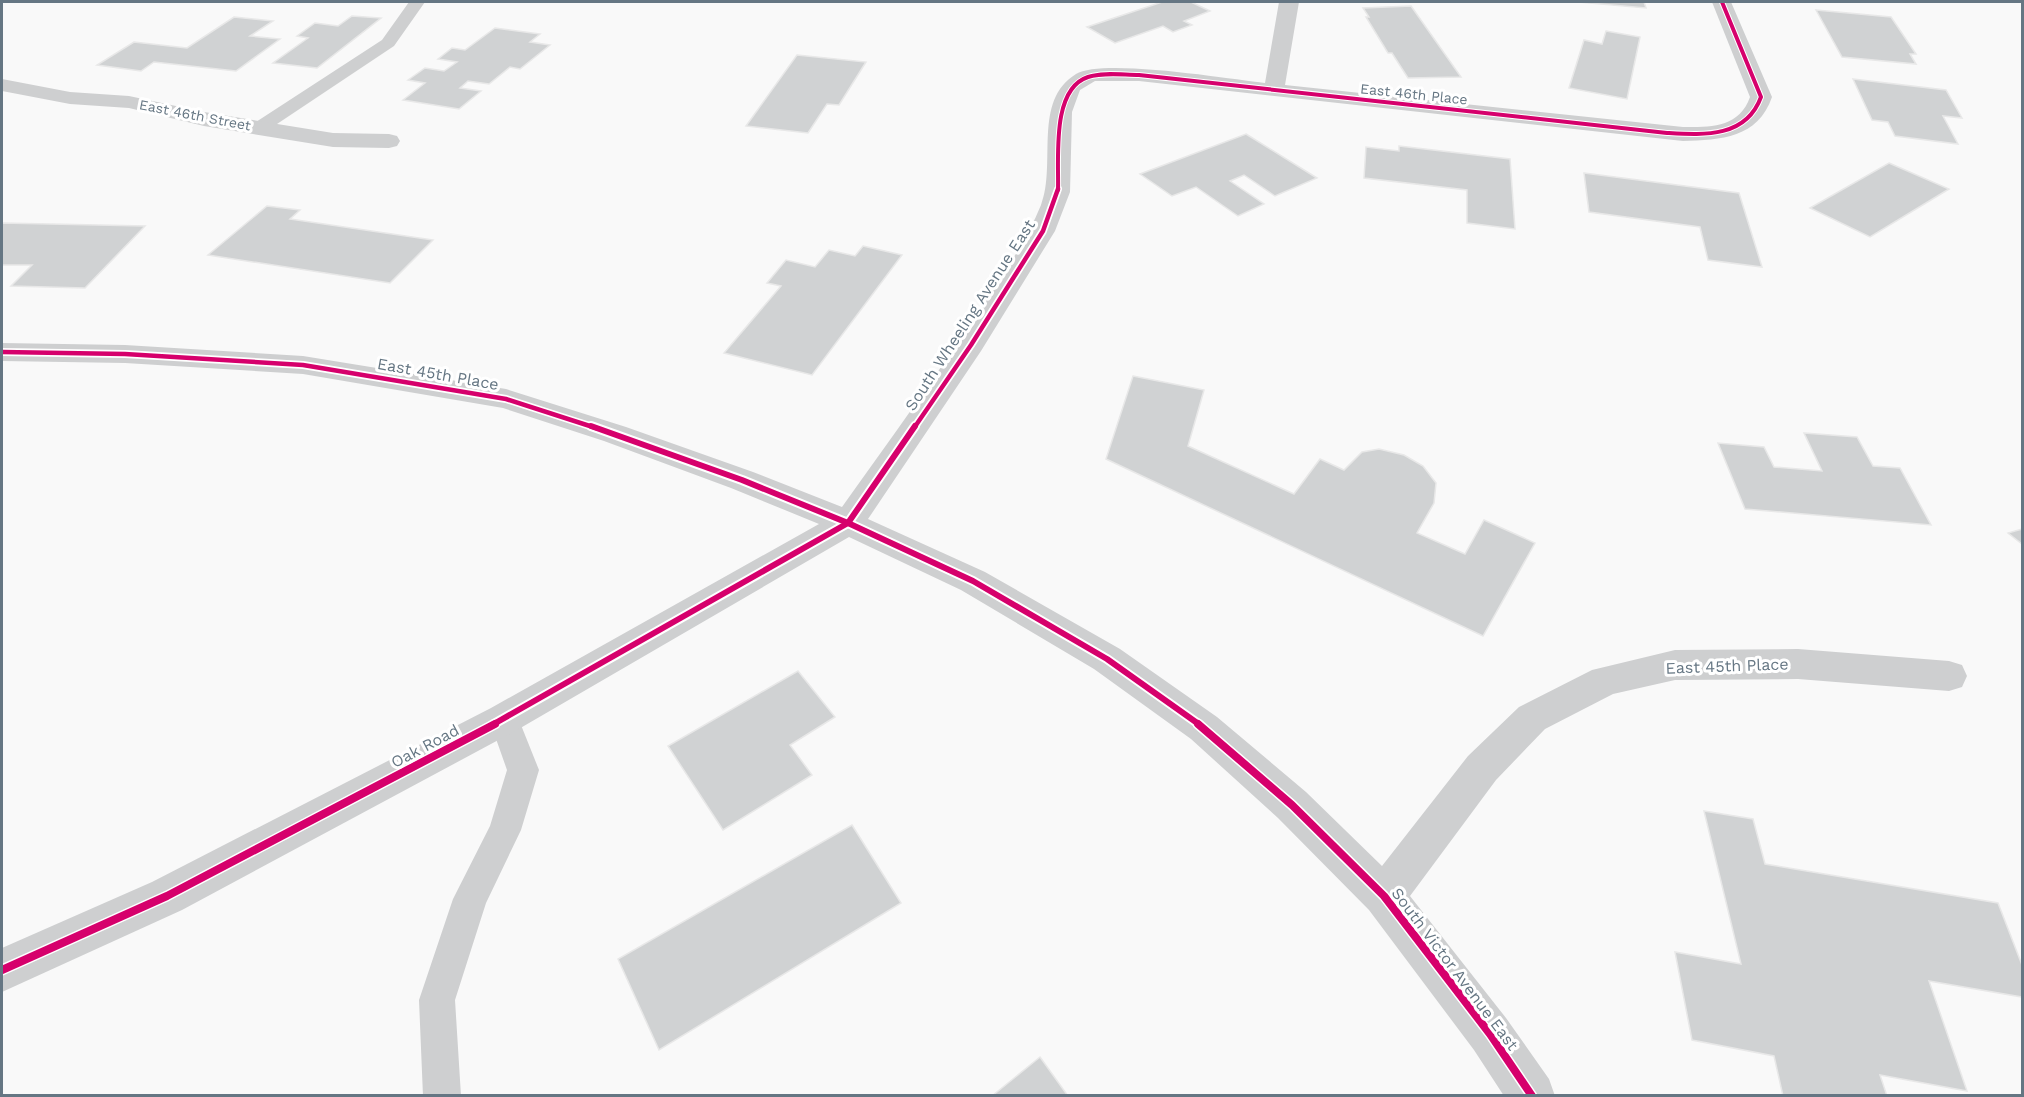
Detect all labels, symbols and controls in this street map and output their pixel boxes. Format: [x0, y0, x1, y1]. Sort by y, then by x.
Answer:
street label: East 46th Place [1359, 80, 1469, 108]
street label: East 46th Street [138, 96, 252, 134]
street label: South Wheeling Avenue East [901, 216, 1039, 414]
street label: East 45th Place [376, 354, 500, 394]
street label: East 45th Place [1665, 654, 1789, 678]
street label: Oak Road [388, 720, 462, 772]
street label: South Victor Avenue East [1388, 884, 1523, 1054]

